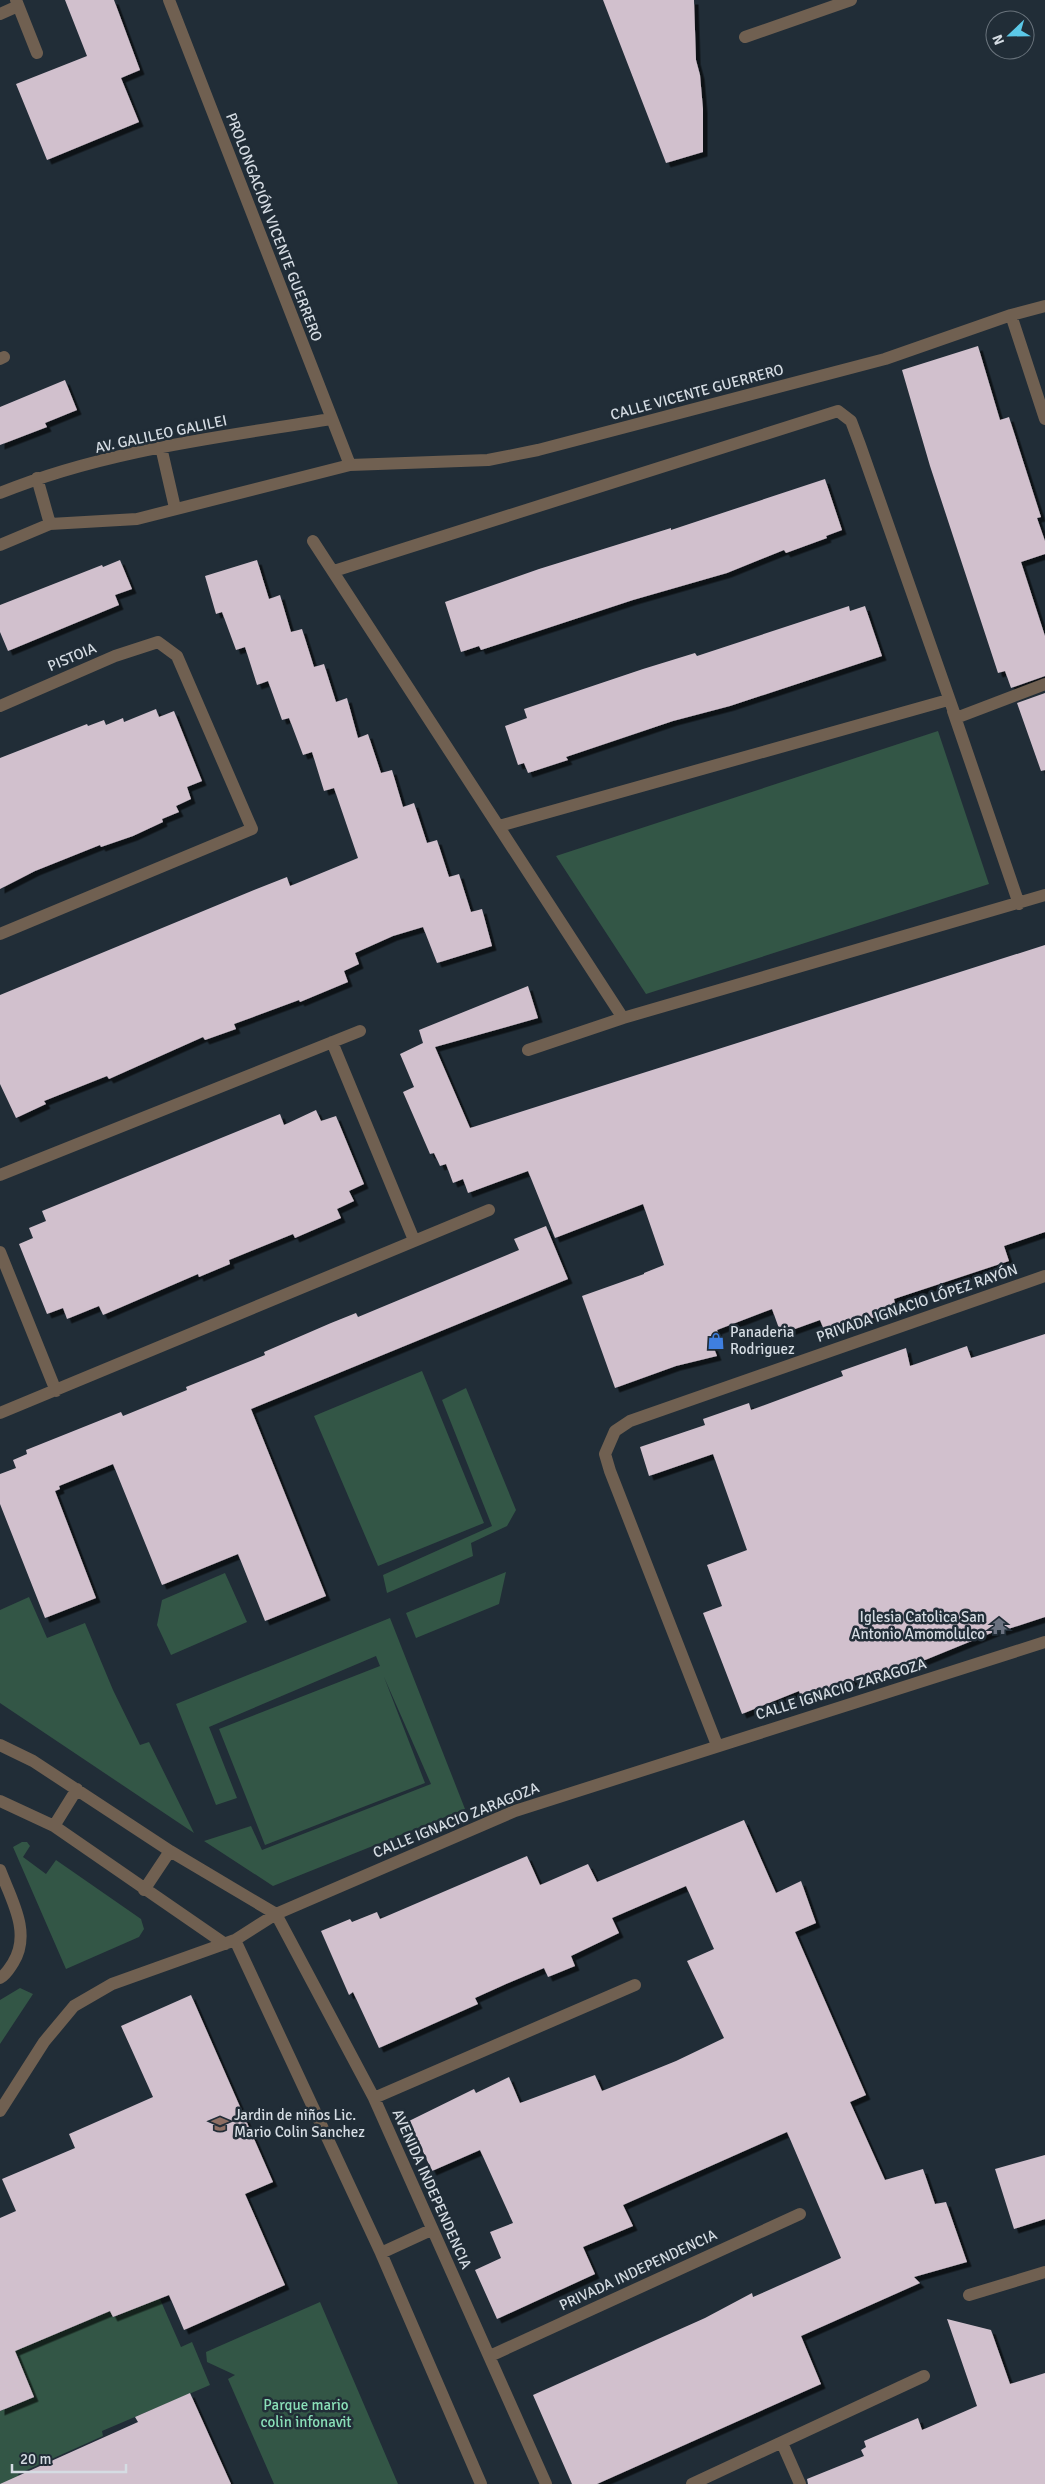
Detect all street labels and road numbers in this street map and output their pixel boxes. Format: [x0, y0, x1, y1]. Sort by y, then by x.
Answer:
street label: PROLONGACIÓN VICENTE GUERRERO [222, 110, 327, 344]
street label: CALLE VICENTE GUERRERO [608, 360, 786, 424]
street label: AV. GALILEO GALILEI [93, 411, 229, 457]
street label: PISTOIA [45, 639, 99, 675]
street label: PRIVADA IGNACIO LÓPEZ RAYÓN [814, 1259, 1020, 1346]
street label: CALLE IGNACIO ZARAGOZA [753, 1654, 929, 1724]
street label: CALLE IGNACIO ZARAGOZA [370, 1778, 542, 1862]
street label: AVENIDA INDEPENDENCIA [389, 2106, 475, 2272]
street label: PRIVADA INDEPENDENCIA [556, 2226, 720, 2314]

